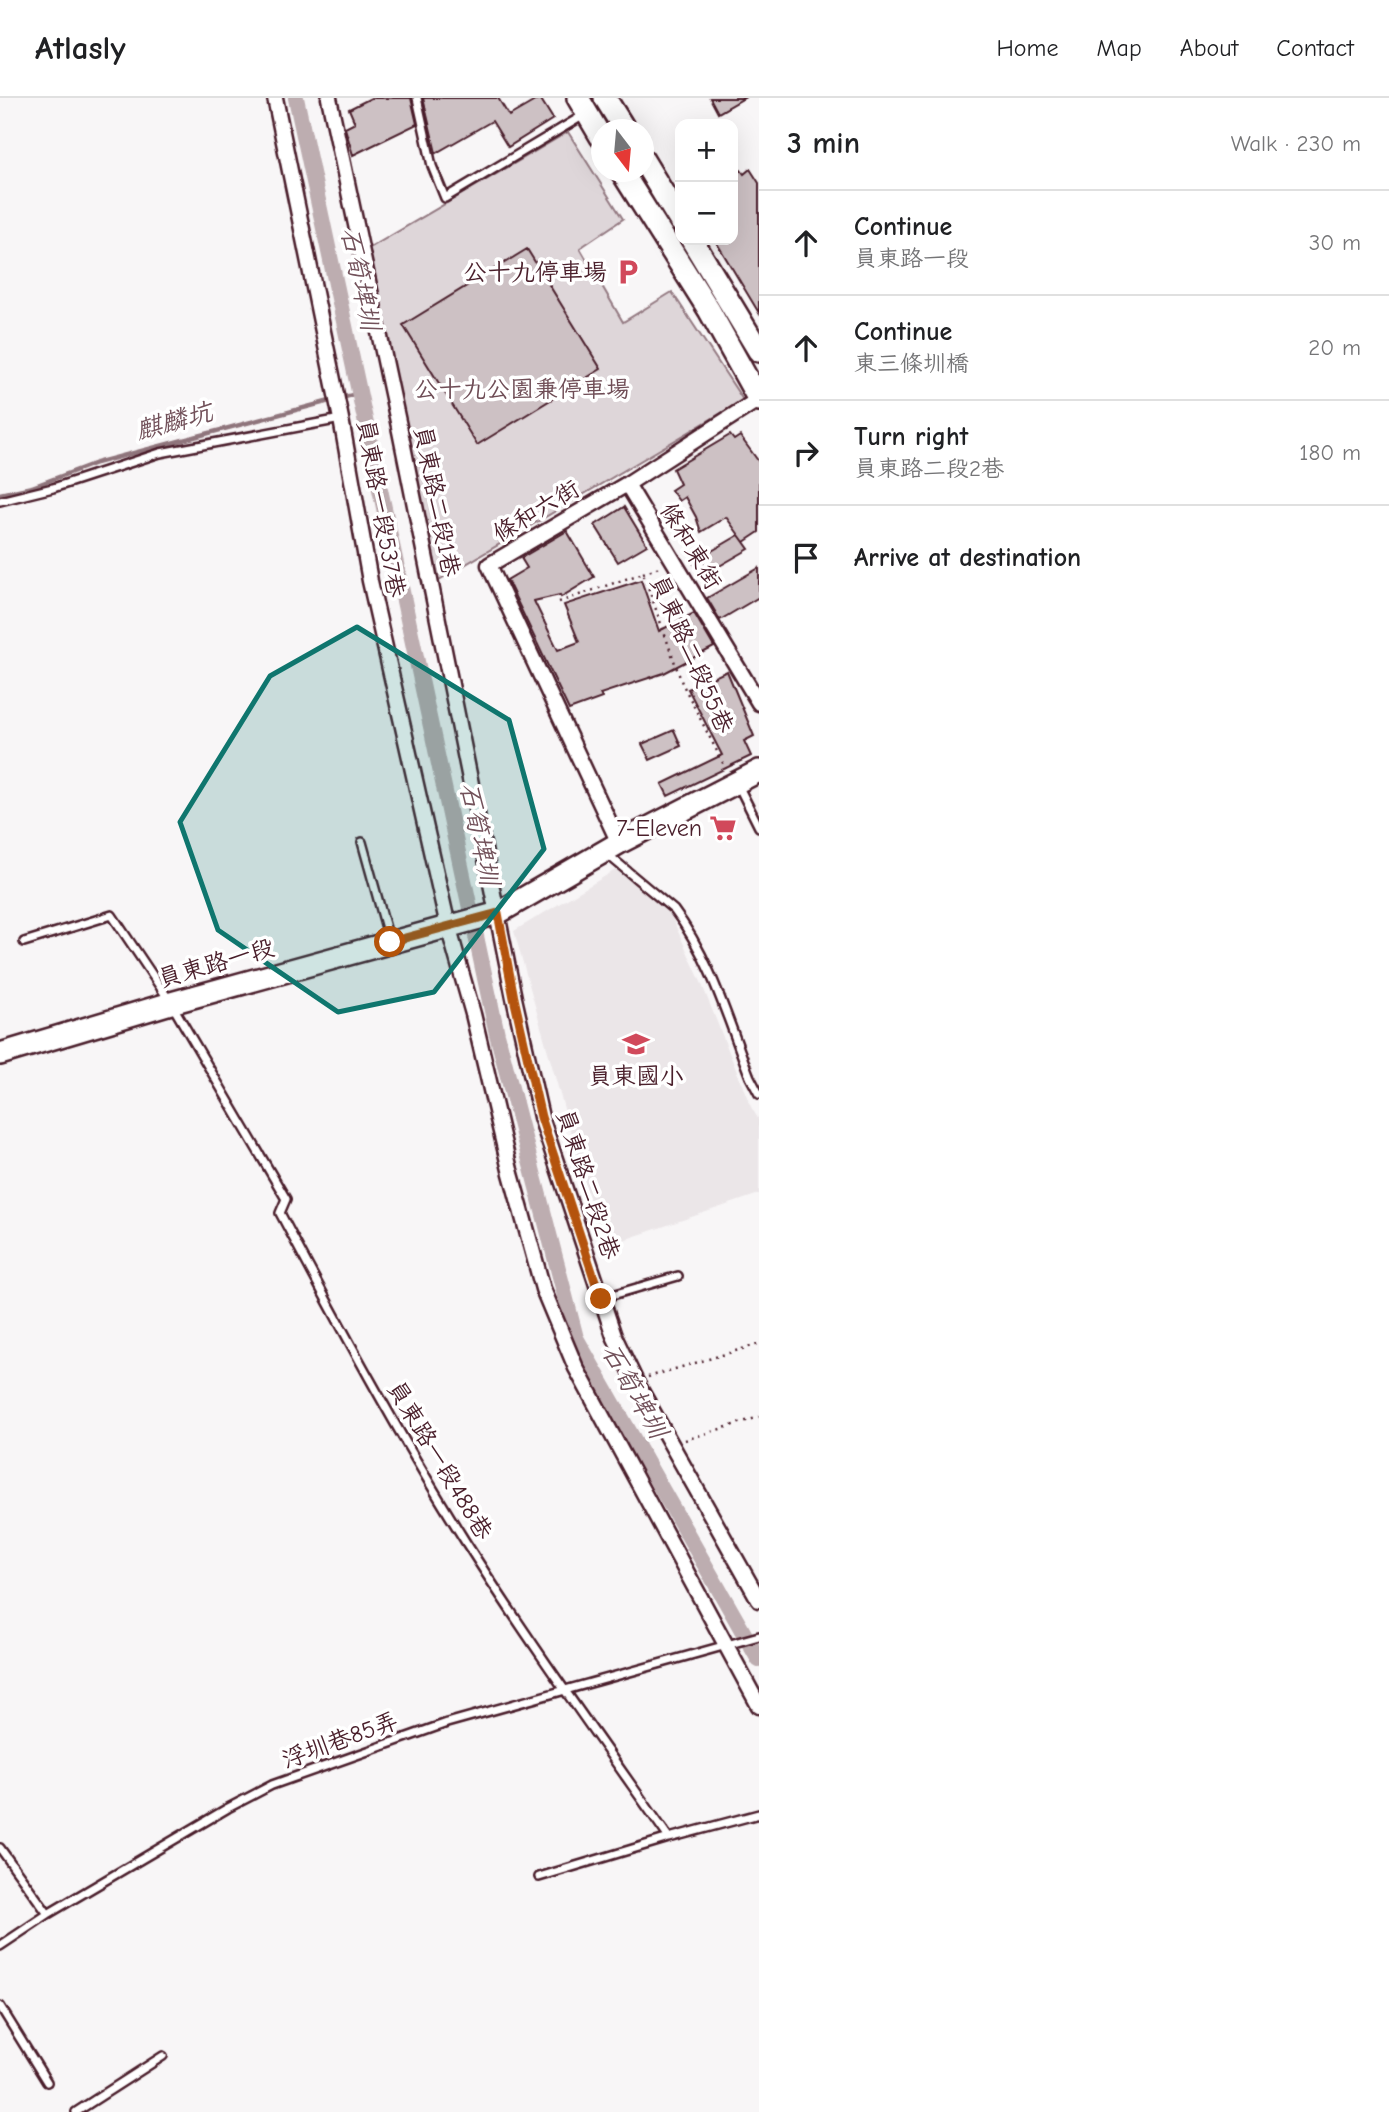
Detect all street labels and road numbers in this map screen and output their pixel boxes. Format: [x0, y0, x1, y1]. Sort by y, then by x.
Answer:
street label: 員東路一段537巷 [352, 417, 410, 599]
street label: 員東路二段1巷 [409, 423, 465, 579]
street label: 條和六街 [488, 474, 584, 548]
street label: 條和東街 [654, 498, 728, 594]
street label: 員東路二段55巷 [645, 571, 739, 737]
street label: 員東路一段 [154, 933, 278, 993]
street label: 員東路二段2巷 [550, 1105, 626, 1263]
street label: 員東路一段488巷 [382, 1375, 498, 1545]
street label: 浮圳巷85弄 [278, 1706, 402, 1774]

